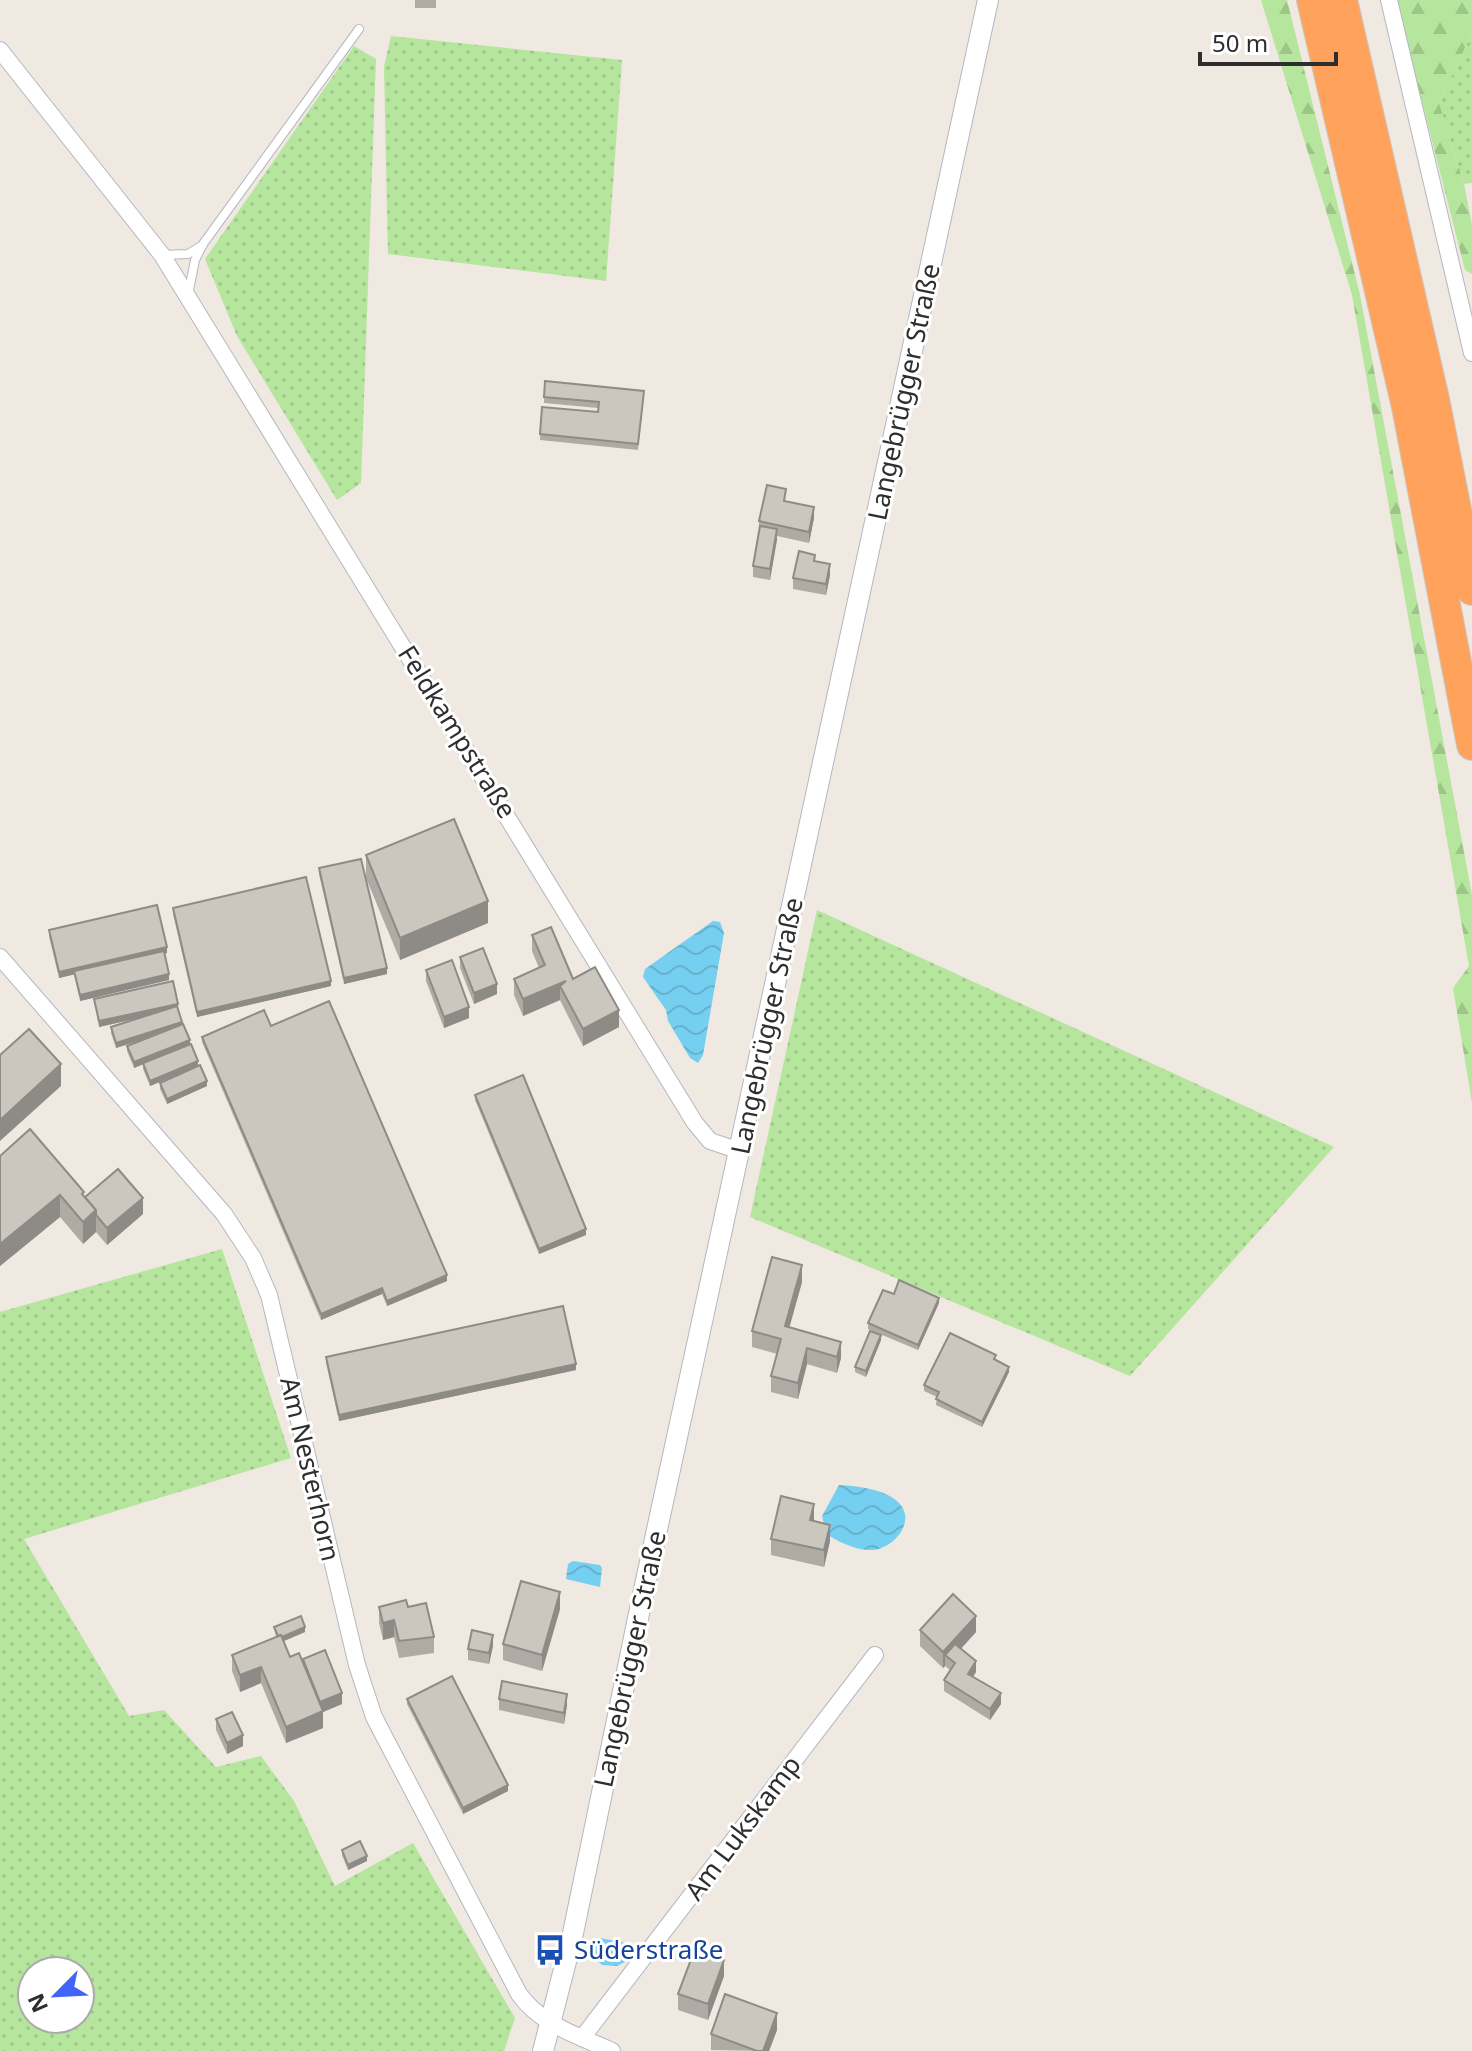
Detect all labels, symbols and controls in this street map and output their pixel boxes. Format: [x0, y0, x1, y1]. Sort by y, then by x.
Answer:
scale bar [1200, 16, 1336, 66]
text: 50 m [1212, 26, 1268, 59]
street label: Langebrügger Straße [858, 260, 948, 523]
street label: Feldkampstraße [390, 638, 525, 825]
street label: Langebrügger Straße [721, 894, 811, 1157]
street label: Am Nesterhorn [272, 1373, 350, 1564]
street label: Langebrügger Straße [584, 1527, 674, 1790]
street label: Am Lukskamp [676, 1748, 808, 1907]
place label: Süderstraße [574, 1931, 723, 1967]
bus stop icon: Süderstraße [533, 1933, 567, 1967]
north arrow [16, 1955, 96, 2035]
text: N [19, 1989, 54, 2018]

